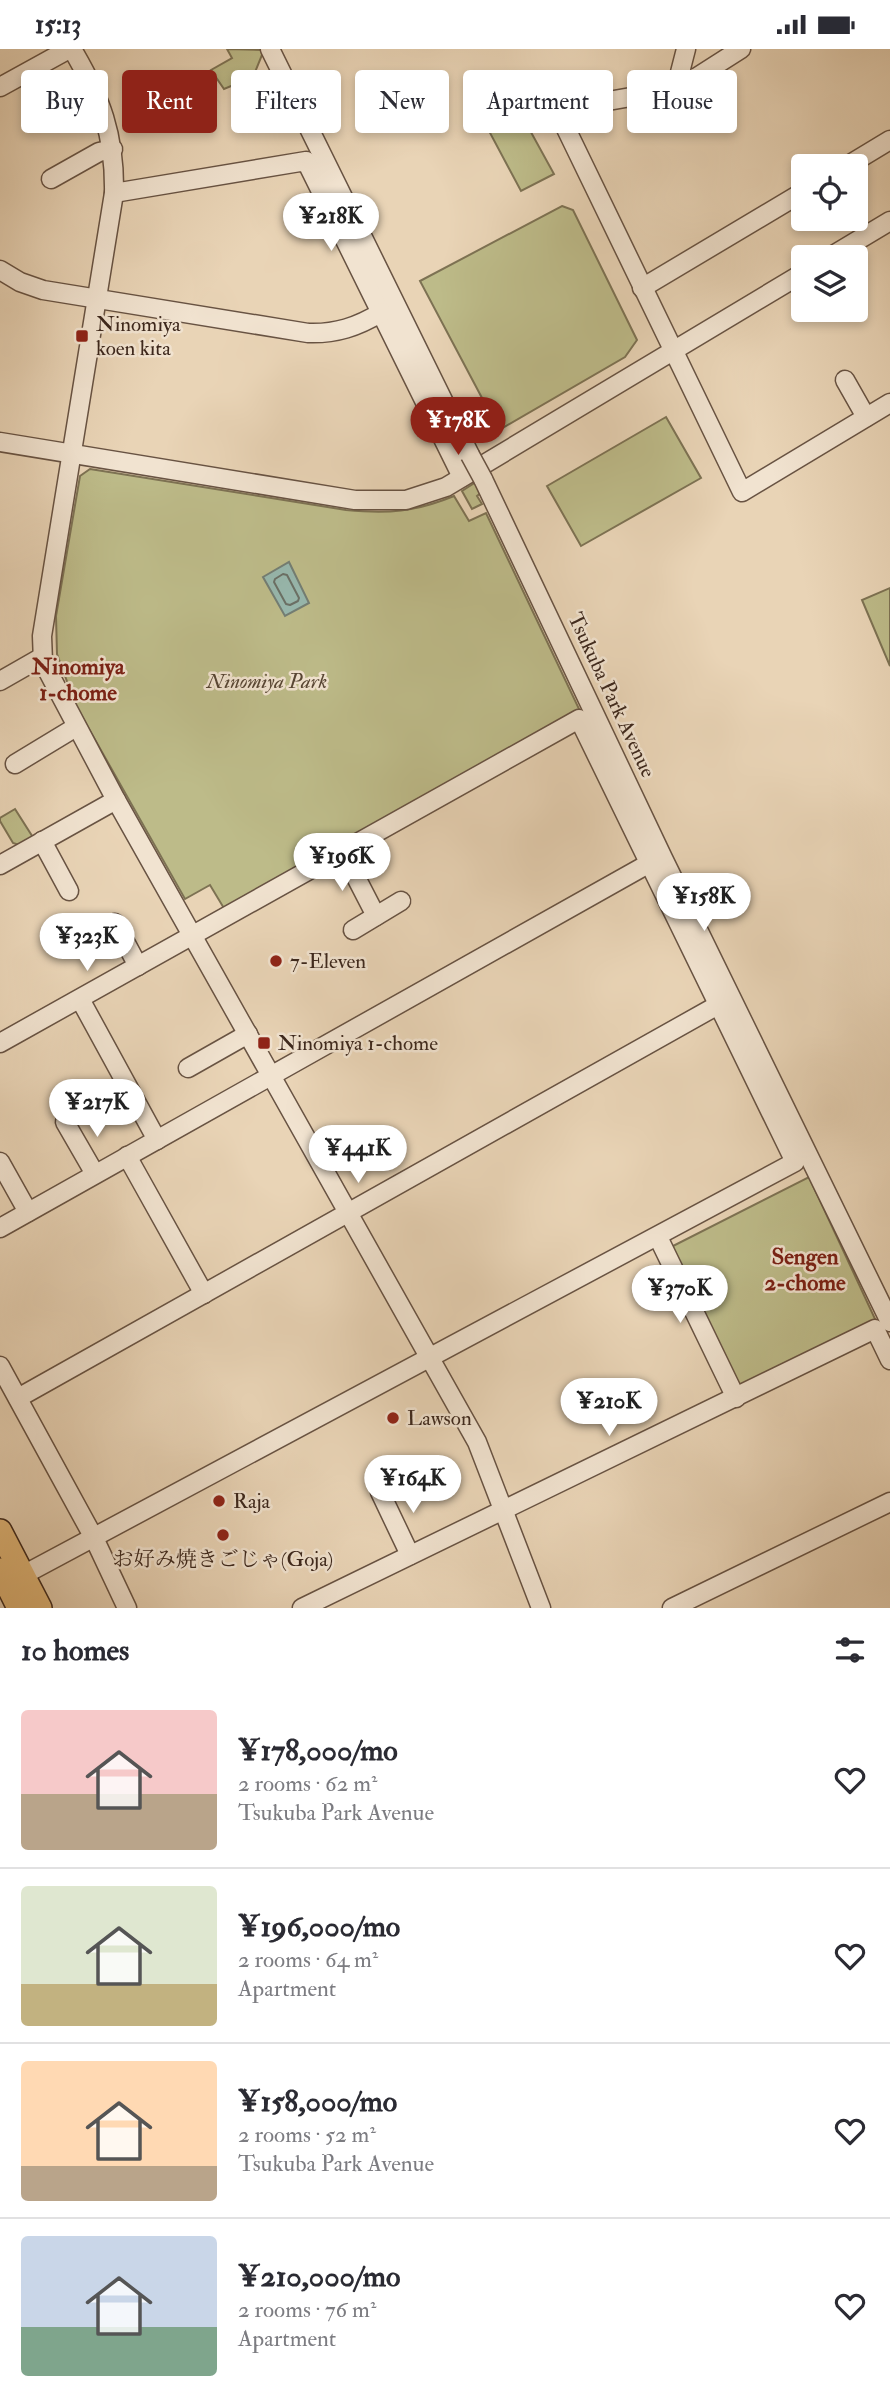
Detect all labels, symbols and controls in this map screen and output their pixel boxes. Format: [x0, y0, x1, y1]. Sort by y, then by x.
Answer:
text: 15:13 [35, 9, 81, 41]
chip: Buy [21, 70, 108, 133]
chip: Rent [122, 70, 217, 133]
chip: Filters [231, 70, 341, 133]
chip: New [355, 70, 449, 133]
chip: Apartment [463, 70, 613, 133]
chip: House [627, 70, 737, 133]
map controls [791, 154, 868, 322]
button: locate [791, 154, 868, 231]
pin: ¥218K [282, 193, 380, 253]
text: ¥218K [299, 201, 363, 230]
button: layers [791, 245, 868, 322]
place label: Ninomiya koen kita [96, 311, 181, 362]
marker: Ninomiya koen kita [74, 328, 90, 344]
pin: ¥178K [409, 397, 507, 457]
text: ¥178K [427, 405, 489, 434]
street label: Tsukuba Park Avenue [561, 608, 662, 782]
district label: Ninomiya 1-chome [31, 652, 126, 707]
park label: Ninomiya Park [206, 668, 327, 695]
pin: ¥196K [293, 833, 391, 893]
text: ¥196K [310, 841, 374, 870]
pin: ¥158K [655, 873, 753, 933]
text: ¥158K [673, 881, 735, 910]
pin: ¥323K [38, 913, 136, 973]
text: ¥323K [56, 921, 118, 950]
place label: 7-Eleven [290, 948, 366, 975]
marker: 7-Eleven [268, 953, 284, 969]
place label: Ninomiya 1-chome [278, 1030, 438, 1057]
marker: Ninomiya 1-chome [256, 1035, 272, 1051]
pin: ¥217K [48, 1079, 146, 1139]
text: ¥217K [65, 1087, 129, 1116]
pin: ¥441K [309, 1125, 407, 1185]
text: ¥441K [325, 1133, 391, 1162]
district label: Sengen 2-chome [764, 1242, 846, 1297]
pin: ¥370K [631, 1265, 729, 1325]
text: ¥370K [648, 1273, 712, 1302]
pin: ¥210K [560, 1379, 658, 1438]
text: ¥210K [577, 1386, 641, 1415]
place label: Lawson [407, 1405, 472, 1432]
marker: Lawson [385, 1410, 401, 1426]
pin: ¥164K [364, 1455, 462, 1515]
text: ¥164K [380, 1463, 446, 1492]
place label: Raja [233, 1488, 271, 1515]
marker: Raja [211, 1493, 227, 1509]
marker: お好み焼きごじゃ(Goja) [215, 1527, 231, 1543]
place label: お好み焼きごじゃ(Goja) [113, 1546, 333, 1573]
icon: filters [831, 1631, 869, 1669]
text: 10 homes [21, 1632, 129, 1669]
text: ¥178,000/mo [238, 1732, 398, 1769]
icon: home [77, 1738, 161, 1822]
icon: heart [831, 1761, 869, 1799]
text: 2 rooms · 62 m² [238, 1769, 377, 1798]
text: Tsukuba Park Avenue [238, 1798, 434, 1827]
text: ¥196,000/mo [238, 1908, 400, 1945]
icon: home [77, 1914, 161, 1998]
icon: heart [831, 1937, 869, 1975]
text: 2 rooms · 64 m² [238, 1945, 378, 1974]
text: Apartment [238, 1974, 336, 2003]
text: ¥158,000/mo [238, 2083, 397, 2120]
icon: home [77, 2089, 161, 2173]
icon: heart [831, 2112, 869, 2150]
text: 2 rooms · 52 m² [238, 2120, 376, 2149]
text: Tsukuba Park Avenue [238, 2149, 434, 2178]
text: ¥210,000/mo [238, 2258, 400, 2295]
icon: home [77, 2264, 161, 2348]
icon: heart [831, 2287, 869, 2325]
text: 2 rooms · 76 m² [238, 2295, 376, 2324]
text: Apartment [238, 2324, 336, 2353]

